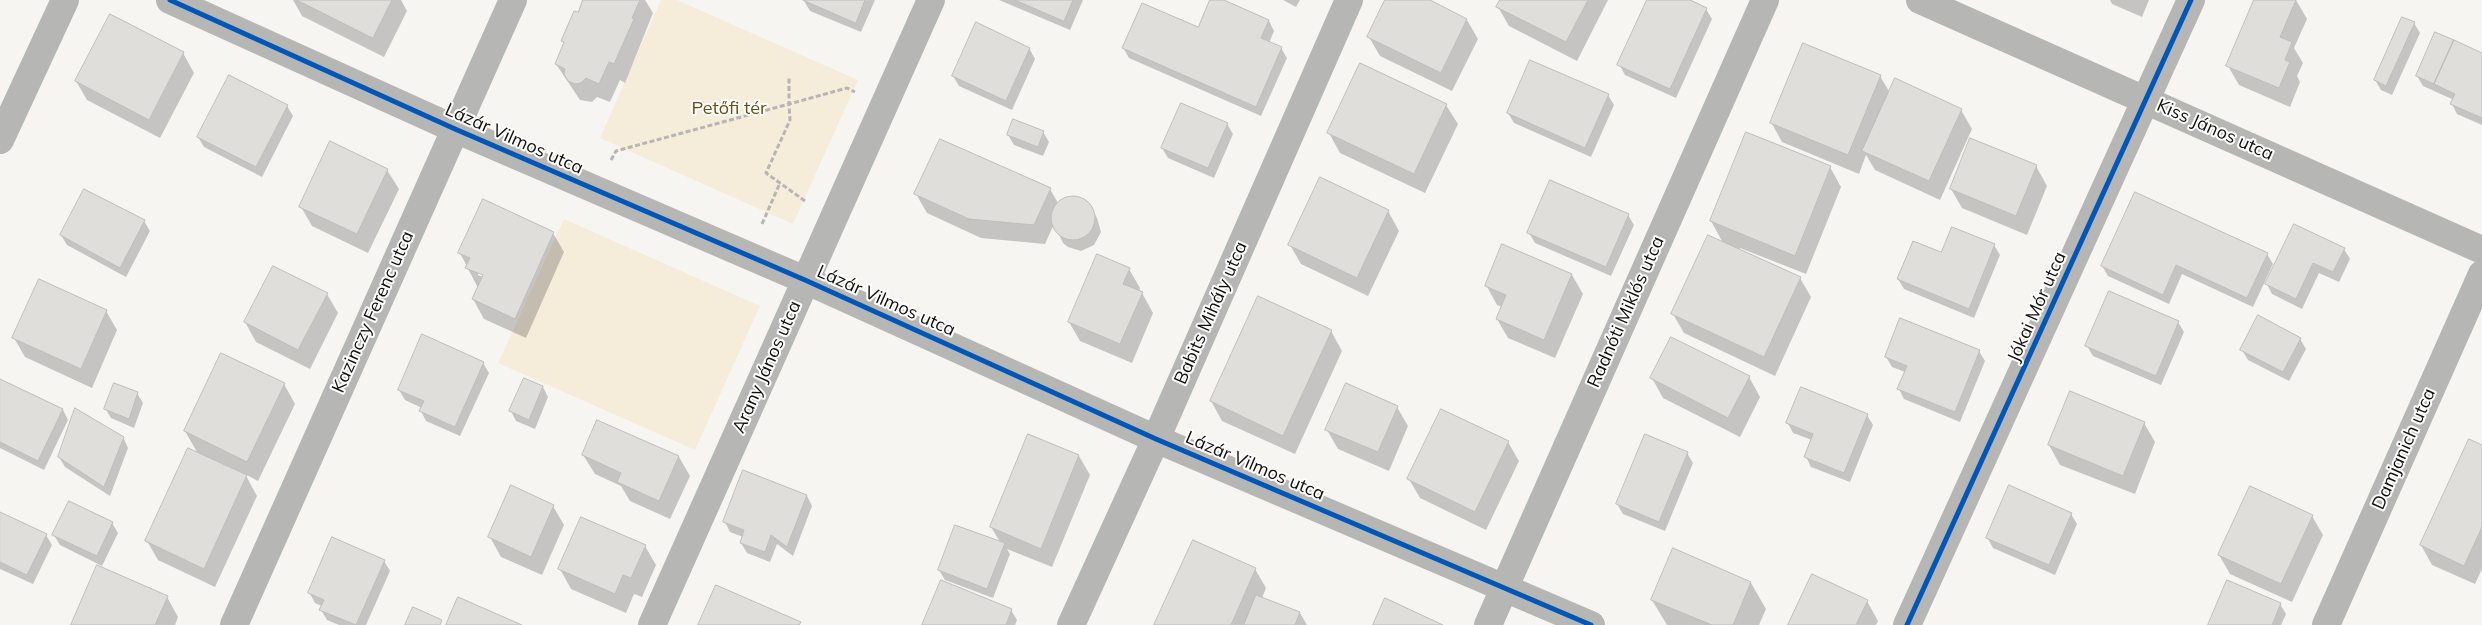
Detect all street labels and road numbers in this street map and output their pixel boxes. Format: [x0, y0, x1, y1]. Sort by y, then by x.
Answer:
street label: Kiss János utca [2153, 95, 2277, 165]
street label: Lázár Vilmos utca [442, 99, 586, 179]
street label: Kazinczy Ferenc utca [328, 228, 418, 396]
street label: Radnóti Miklós utca [1583, 233, 1669, 391]
street label: Babits Mihály utca [1170, 238, 1252, 388]
street label: Jókai Mór utca [2003, 249, 2071, 365]
street label: Lázár Vilmos utca [814, 261, 958, 341]
street label: Arany János utca [728, 297, 806, 437]
street label: Damjanich utca [2368, 385, 2440, 513]
street label: Lázár Vilmos utca [1182, 427, 1328, 505]

